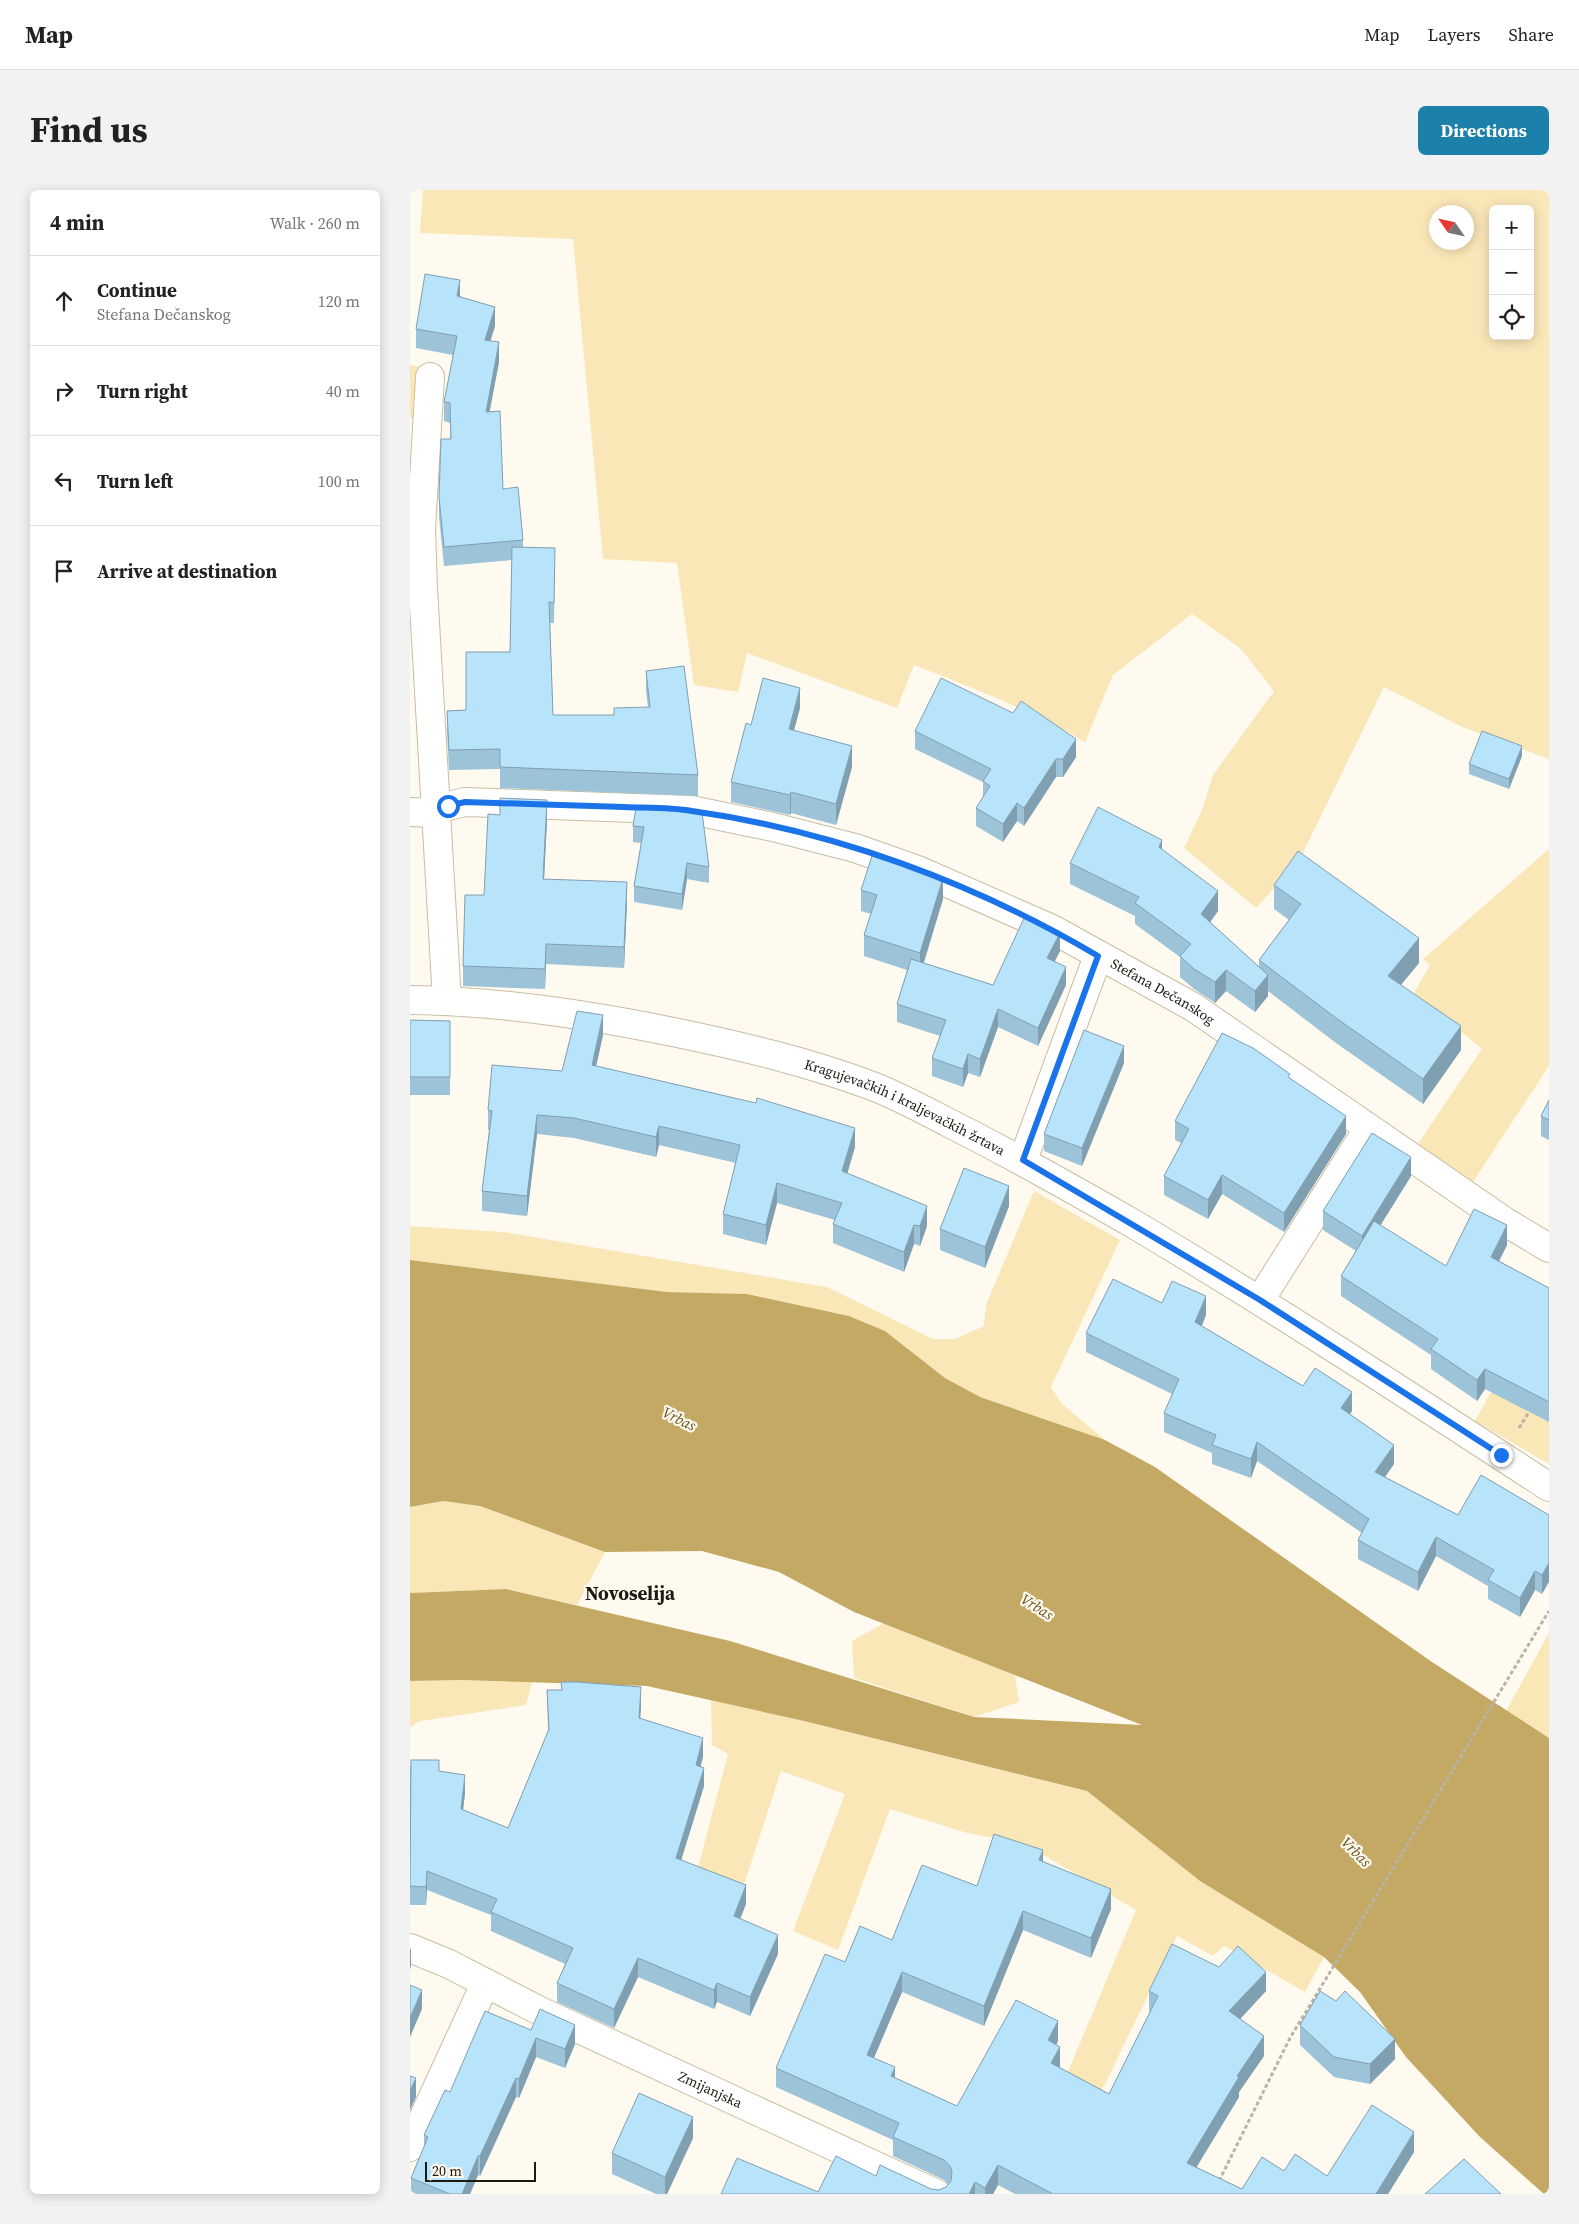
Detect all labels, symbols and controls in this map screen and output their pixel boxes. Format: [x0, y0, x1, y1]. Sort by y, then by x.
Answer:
text: Map [25, 18, 73, 51]
text: Map [1364, 22, 1399, 47]
text: Layers [1427, 22, 1480, 47]
text: Share [1508, 22, 1554, 47]
text: Find us [30, 106, 148, 154]
button: Directions [1418, 106, 1549, 155]
north arrow [1429, 205, 1474, 250]
map controls [1489, 205, 1534, 340]
button: + [1489, 205, 1534, 250]
text: 4 min [50, 208, 105, 237]
text: Walk · 260 m [270, 212, 360, 234]
button: − [1489, 250, 1534, 295]
text: Continue [97, 277, 177, 303]
icon: ahead [50, 287, 78, 315]
text: 120 m [318, 290, 360, 312]
button: locate [1489, 295, 1534, 340]
text: Stefana Dečanskog [97, 303, 231, 325]
icon: right [50, 377, 78, 405]
text: Turn right [97, 378, 188, 404]
text: 40 m [326, 380, 360, 402]
icon: left [50, 467, 78, 495]
text: Turn left [97, 468, 173, 494]
text: 100 m [318, 470, 360, 492]
icon: arrive [50, 557, 78, 585]
text: Arrive at destination [97, 558, 277, 584]
route start [437, 795, 460, 818]
street label: Stefana Dečanskog [1107, 953, 1219, 1029]
street label: Kragujevačkih i kraljevačkih žrtava [802, 1054, 1009, 1161]
water label: Vrbas [659, 1401, 700, 1436]
route end [1490, 1444, 1513, 1467]
district label: Novoselija [585, 1580, 676, 1606]
water label: Vrbas [1017, 1588, 1058, 1625]
water label: Vrbas [1337, 1832, 1377, 1872]
street label: Zmijanjska [675, 2066, 746, 2113]
scale bar [425, 2159, 536, 2182]
text: 20 m [432, 2161, 462, 2181]

